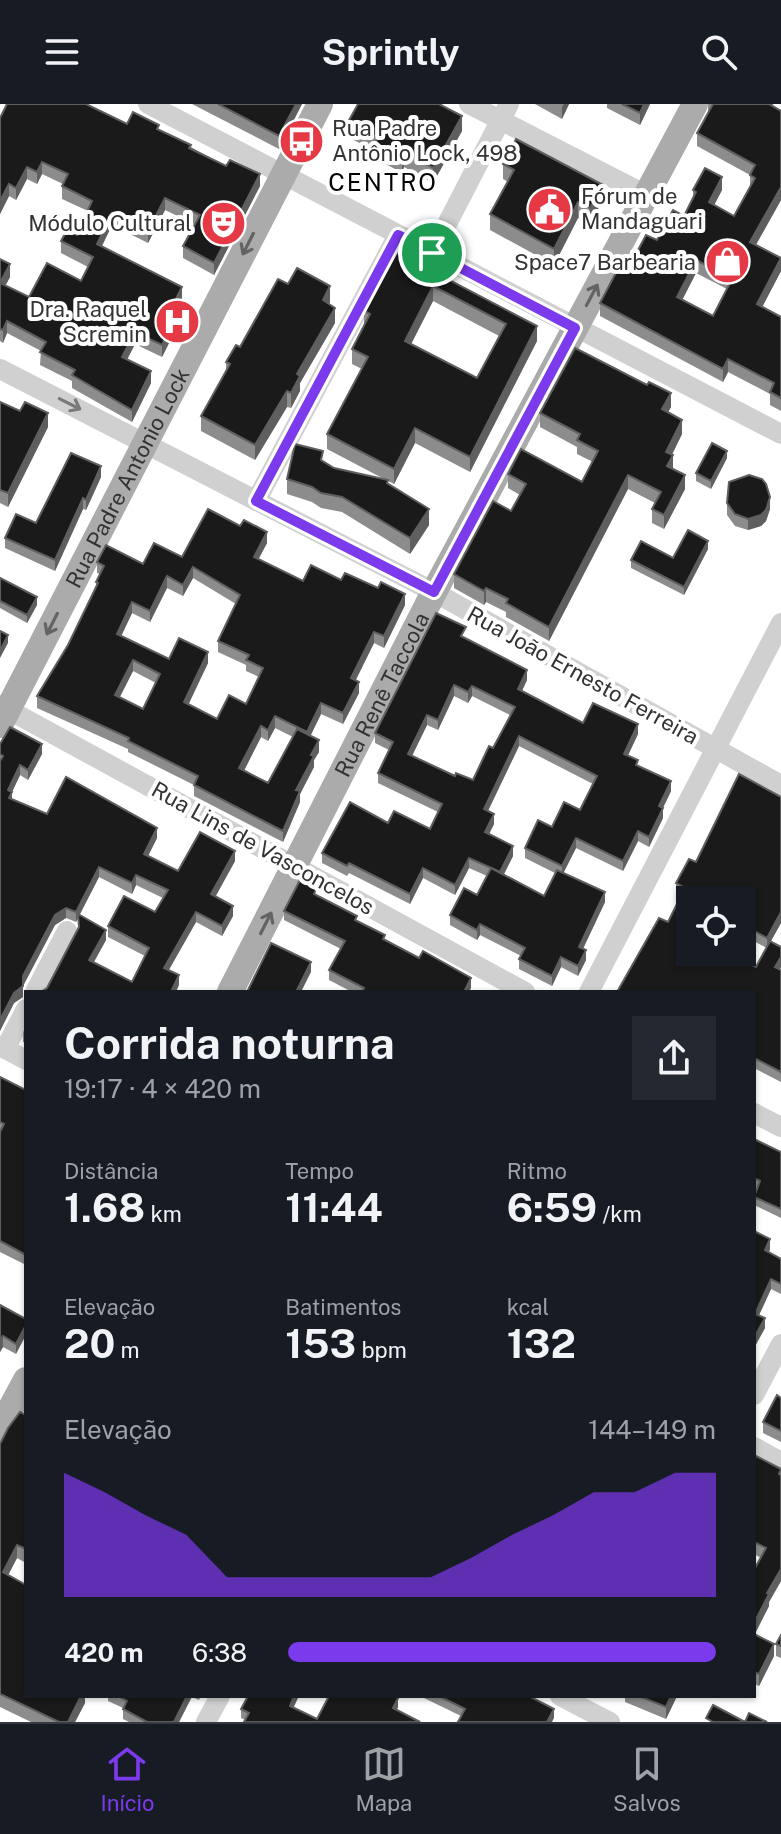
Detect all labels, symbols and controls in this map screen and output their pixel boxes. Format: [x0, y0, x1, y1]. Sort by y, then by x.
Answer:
icon: menu [40, 30, 84, 74]
icon: search [697, 30, 741, 74]
text: Sprintly [321, 31, 460, 73]
place label: Rua Padre Antônio Lock, 498 [332, 115, 517, 166]
bus stop icon: Rua Padre Antônio Lock, 498 [277, 117, 325, 165]
district label: CENTRO [328, 168, 438, 196]
place label: Fórum de Mandaguari [581, 183, 703, 234]
public building icon: Fórum de Mandaguari [526, 185, 574, 233]
theatre icon: Módulo Cultural [199, 199, 247, 247]
place label: Módulo Cultural [28, 210, 192, 236]
pin [398, 219, 466, 287]
icon: arrive [410, 231, 454, 275]
one-way arrow [240, 232, 256, 256]
shop icon: Space7 Barbearia [703, 238, 751, 286]
place label: Space7 Barbearia [514, 249, 696, 275]
one-way arrow [585, 283, 601, 307]
place label: Dra. Raquel Scremin [29, 296, 147, 347]
hospital icon: Dra. Raquel Scremin [154, 298, 202, 346]
street label: Rua Padre Antonio Lock [60, 364, 195, 592]
one-way arrow [57, 397, 81, 413]
street label: Rua João Ernesto Ferreira [463, 601, 703, 749]
street label: Rua Renê Taccola [329, 608, 435, 781]
one-way arrow [43, 612, 59, 636]
street label: Rua Lins de Vasconcelos [147, 776, 379, 920]
map controls [676, 886, 756, 966]
button: locate [676, 886, 756, 966]
one-way arrow [258, 911, 274, 935]
button: share [632, 1016, 716, 1100]
text: Corrida noturna [64, 1017, 395, 1069]
text: 19:17 · 4 × 420 m [64, 1073, 261, 1104]
text: Distância [64, 1158, 158, 1184]
text: Tempo [285, 1158, 354, 1184]
text: Ritmo [507, 1158, 567, 1184]
text: 1.68 [64, 1184, 145, 1231]
text: 11:44 [285, 1184, 383, 1231]
text: 6:59 [507, 1184, 597, 1231]
text: km [145, 1201, 182, 1227]
text: /km [597, 1201, 642, 1227]
text: Elevação [64, 1294, 155, 1320]
text: Batimentos [285, 1294, 401, 1320]
text: kcal [507, 1294, 549, 1320]
text: 20 [64, 1320, 115, 1367]
text: 153 [285, 1320, 356, 1367]
text: 132 [507, 1320, 576, 1367]
text: m [115, 1337, 140, 1363]
text: bpm [356, 1337, 407, 1363]
text: Elevação [64, 1414, 172, 1445]
text: 144–149 m [588, 1414, 716, 1445]
text: 420 m [64, 1637, 143, 1668]
text: 6:38 [192, 1637, 247, 1668]
tab: Início [100, 1742, 154, 1816]
tab: Mapa [355, 1742, 412, 1816]
tab: Salvos [613, 1742, 681, 1816]

